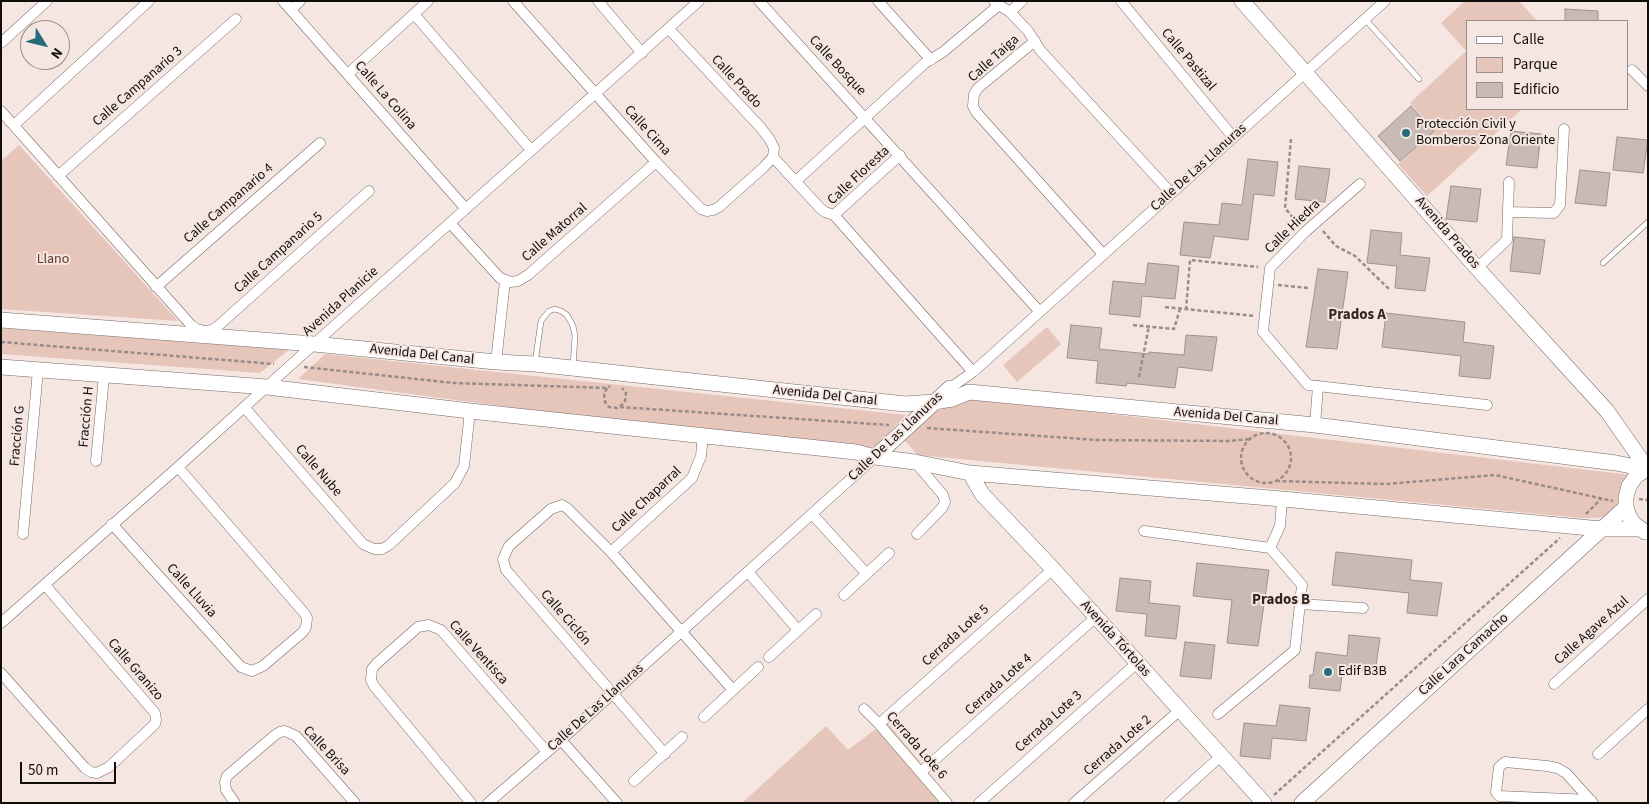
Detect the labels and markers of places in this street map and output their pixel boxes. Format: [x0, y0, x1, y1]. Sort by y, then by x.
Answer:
place label: Protección Civil y Bomberos Zona Oriente [1416, 117, 1555, 150]
marker: Protección Civil y Bomberos Zona Oriente [1400, 127, 1412, 139]
place label: Edif B3B [1338, 664, 1387, 680]
marker: Edif B3B [1322, 666, 1334, 678]

